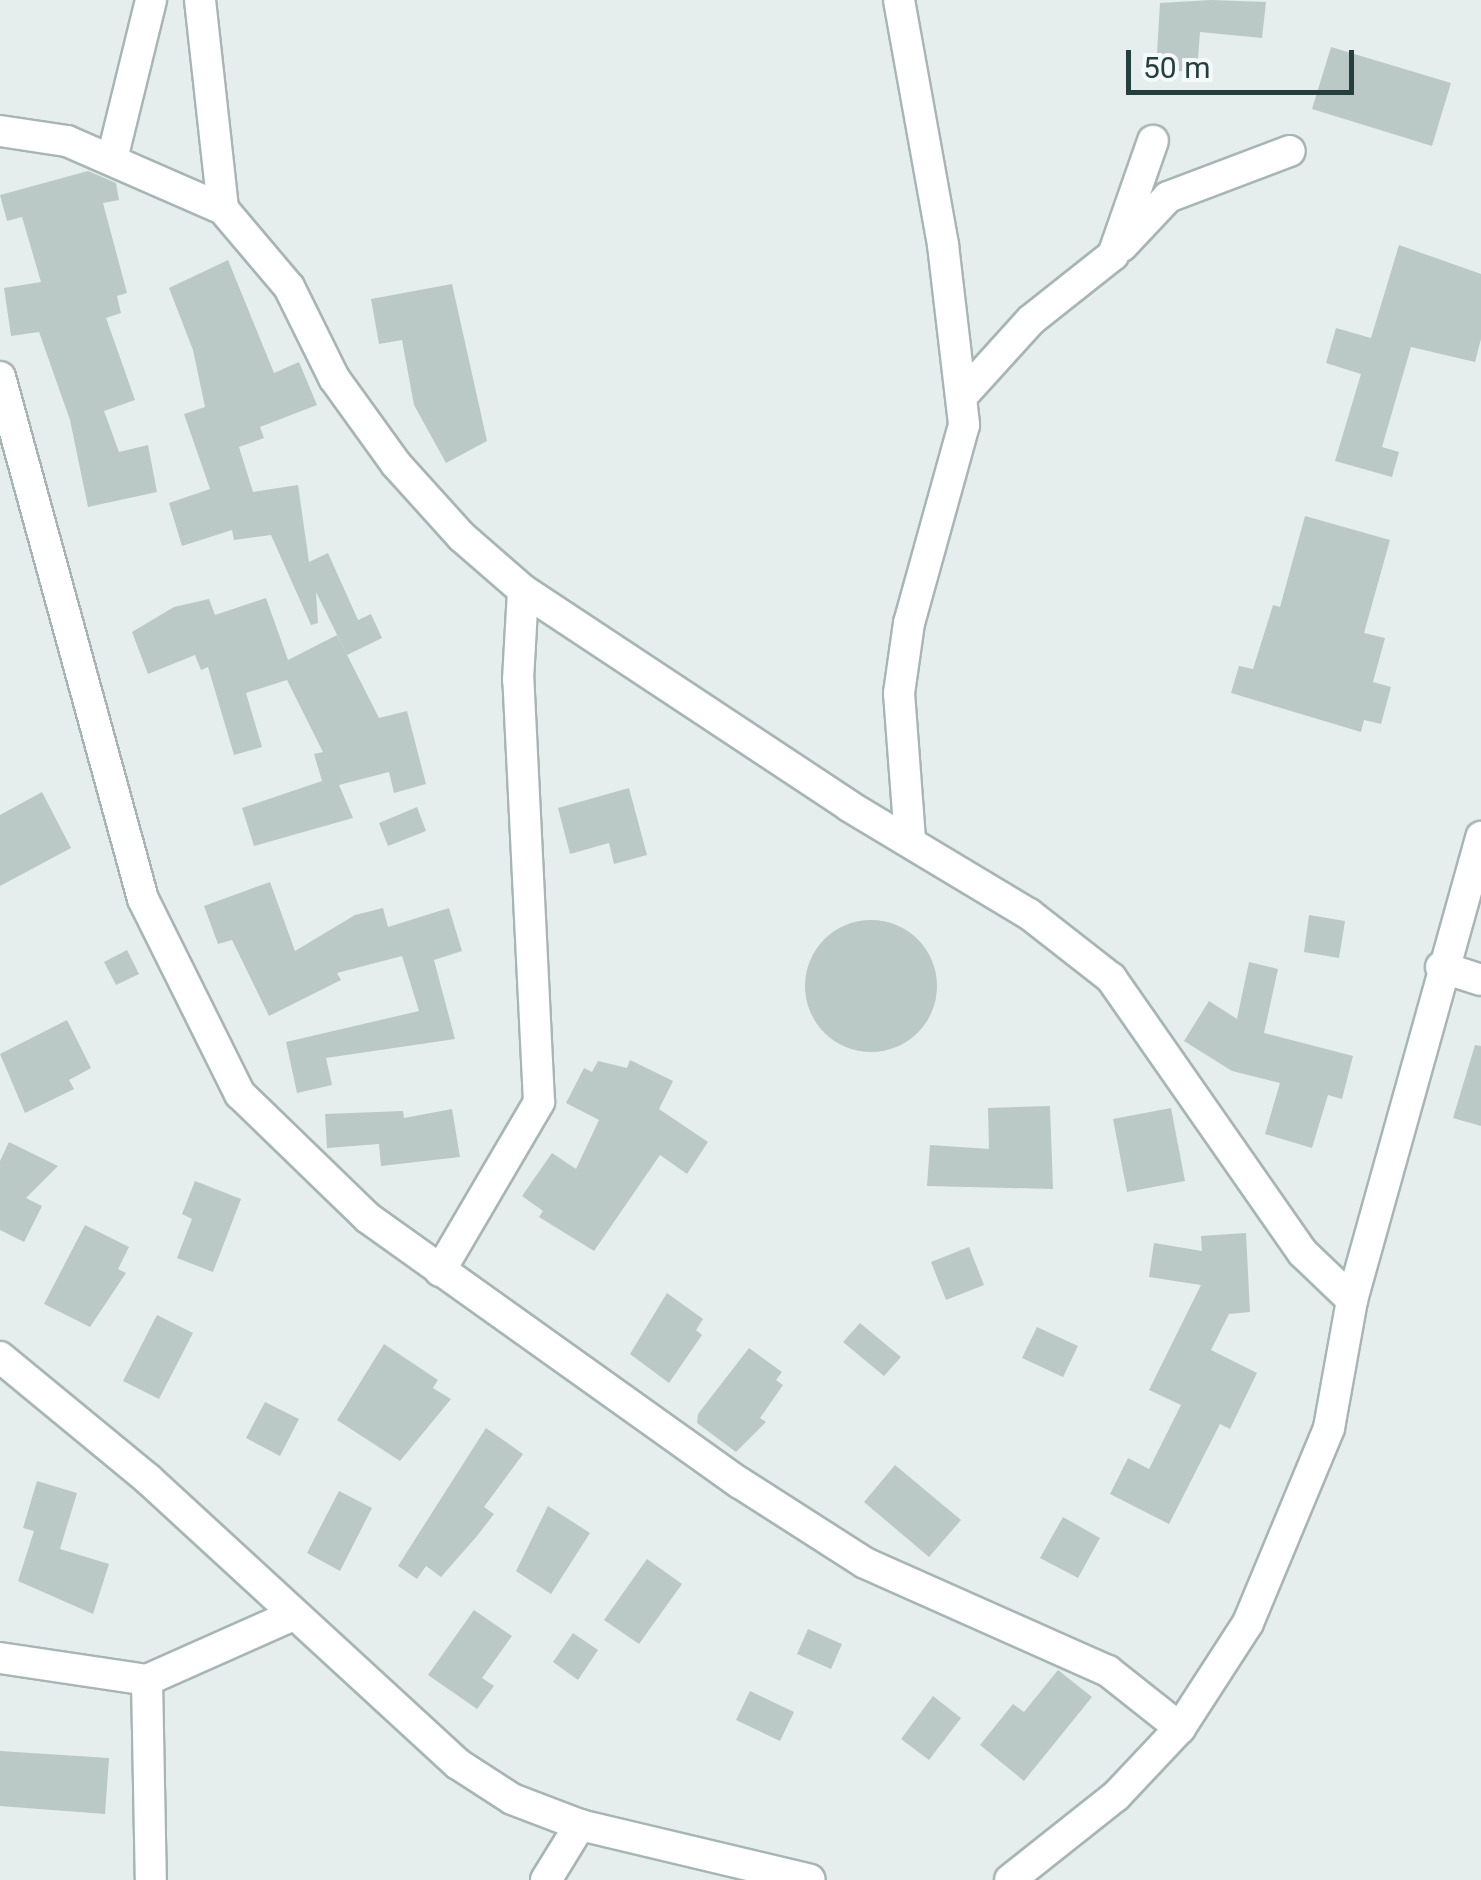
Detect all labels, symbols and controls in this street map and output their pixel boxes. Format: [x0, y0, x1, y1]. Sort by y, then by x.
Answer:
scale bar [1131, 30, 1358, 92]
text: 50 m [1143, 50, 1210, 85]

